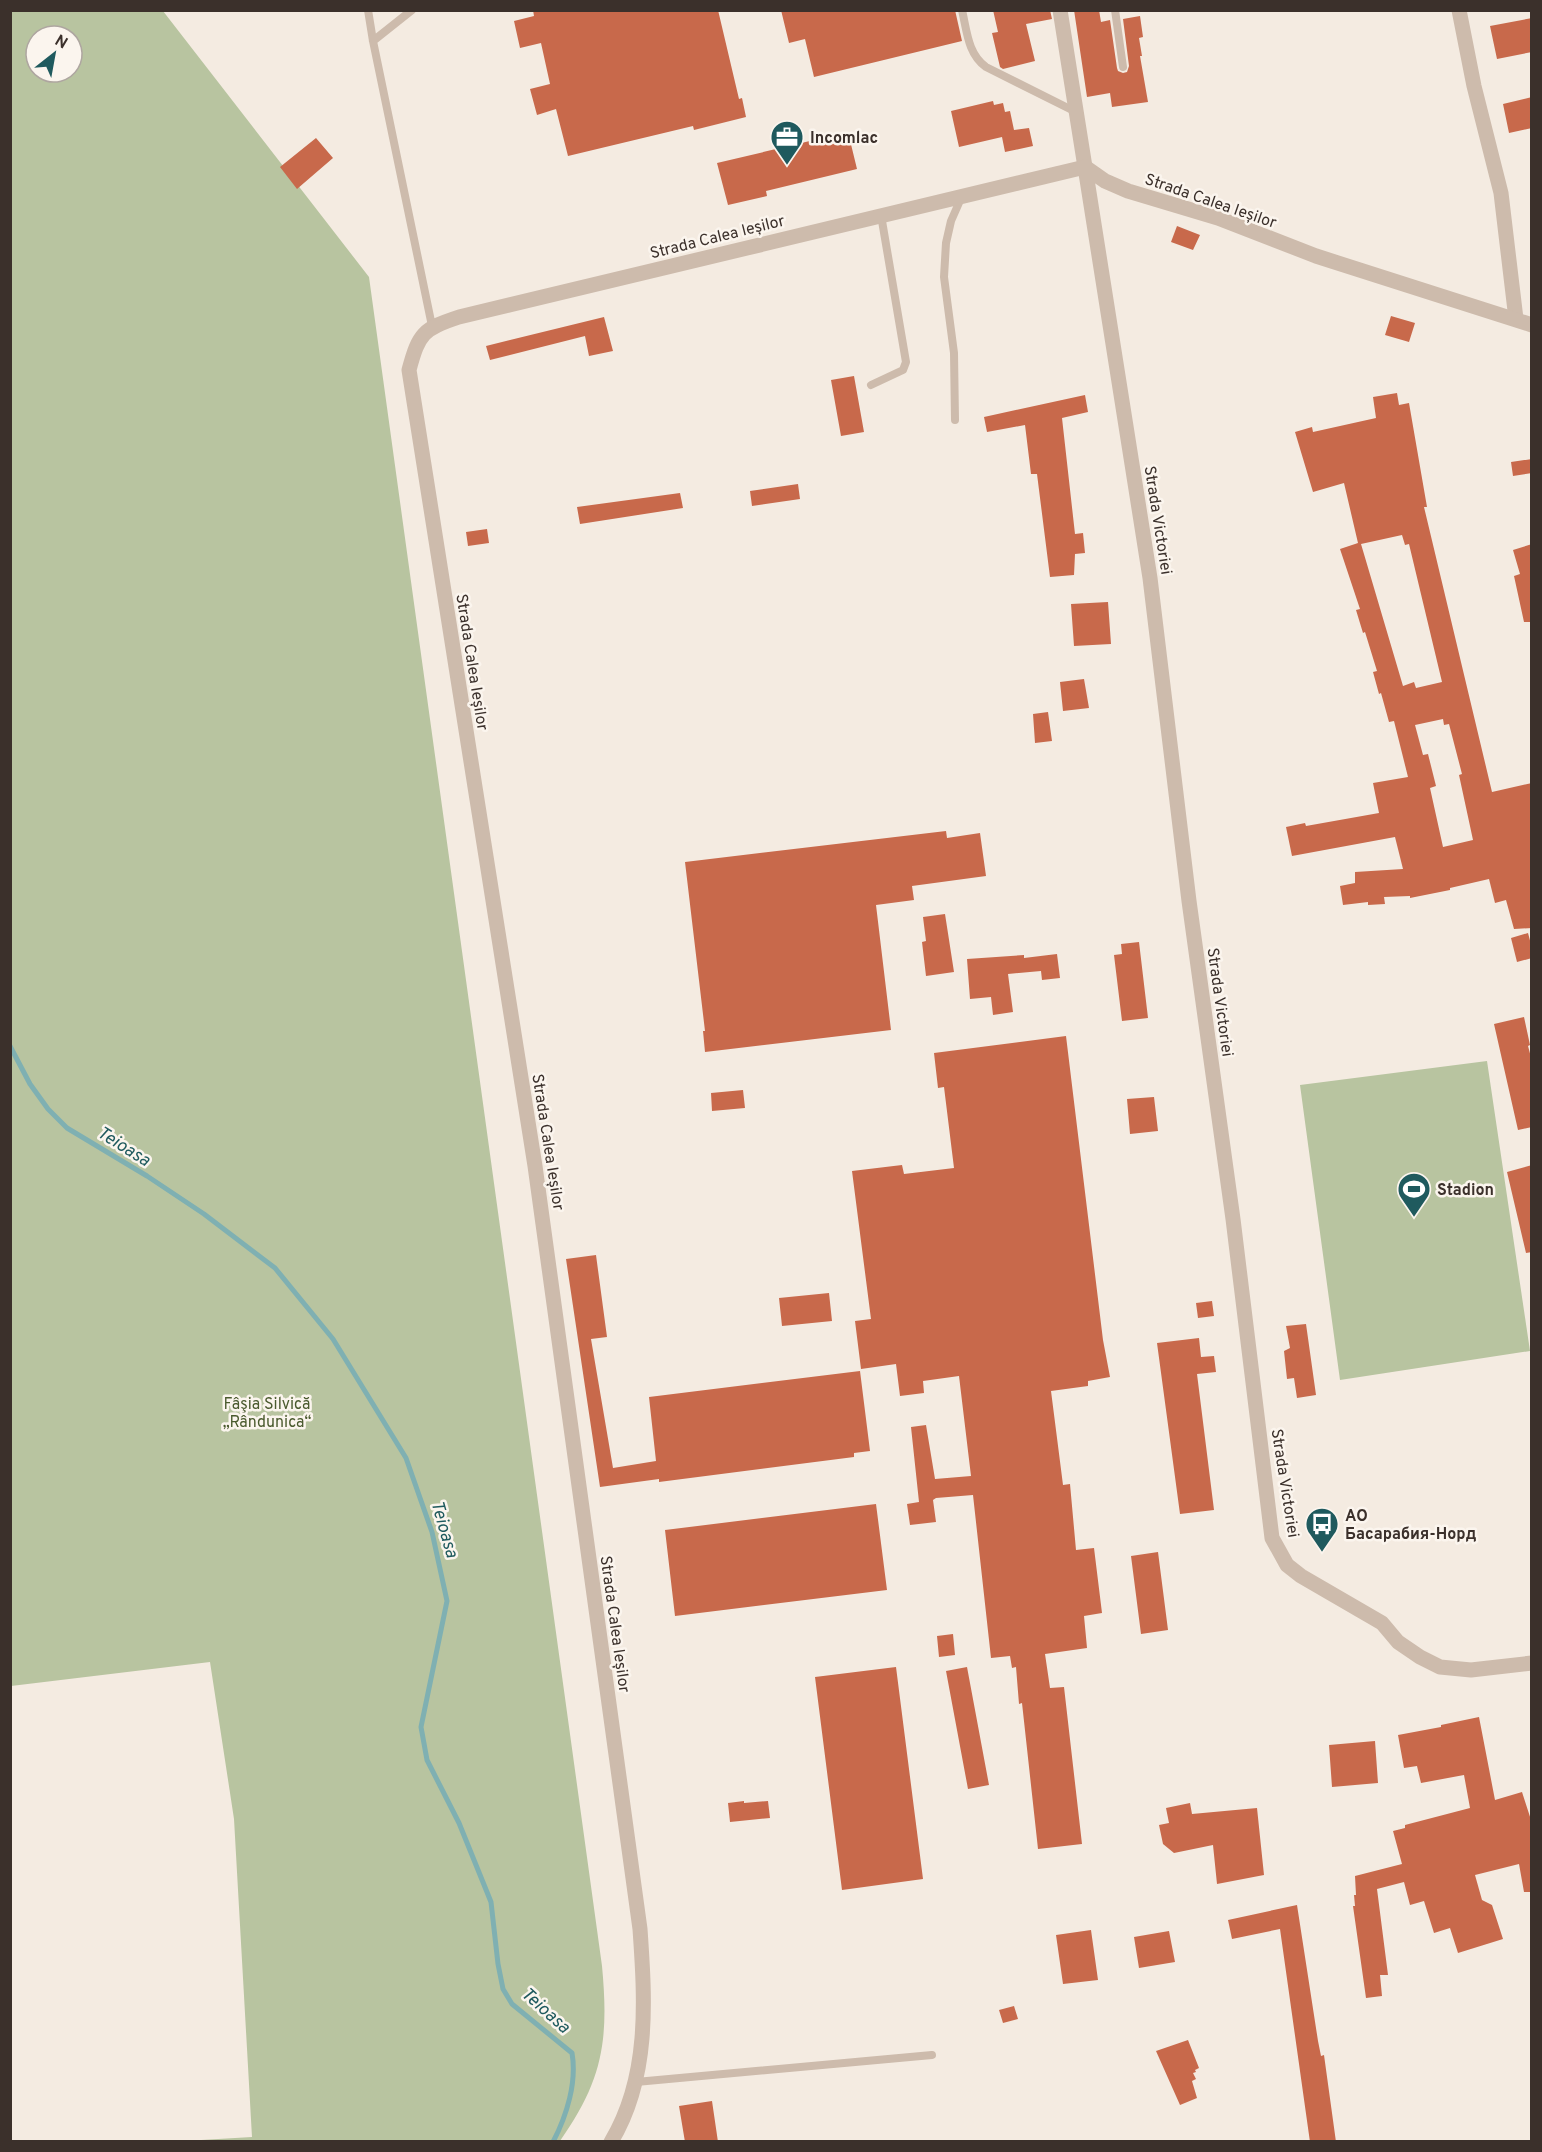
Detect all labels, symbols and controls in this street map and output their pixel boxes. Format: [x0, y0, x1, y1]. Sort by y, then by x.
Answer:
north arrow [24, 24, 84, 84]
text: N [51, 31, 71, 54]
office icon: Incomlac [769, 119, 805, 166]
place label: Incomlac [810, 129, 878, 149]
street label: Strada Calea Ieșilor [1142, 170, 1279, 234]
street label: Strada Calea Ieșilor [648, 212, 787, 264]
street label: Strada Victoriei [1139, 464, 1175, 576]
street label: Strada Calea Ieșilor [450, 593, 492, 732]
street label: Strada Victoriei [1201, 946, 1237, 1058]
street label: Strada Calea Ieșilor [526, 1073, 568, 1212]
water label: Teioasa [92, 1122, 155, 1173]
sports icon: Stadion [1396, 1171, 1432, 1218]
place label: Stadion [1437, 1181, 1494, 1201]
park label: Fâşia Silvică „Rândunica“ [223, 1395, 311, 1433]
street label: Strada Victoriei [1266, 1427, 1302, 1539]
water label: Teioasa [424, 1498, 463, 1561]
bus stop icon: АО Басарабия-Норд [1304, 1506, 1340, 1553]
place label: АО Басарабия-Норд [1345, 1507, 1477, 1545]
street label: Strada Calea Ieșilor [595, 1555, 634, 1694]
water label: Teioasa [516, 1983, 575, 2040]

